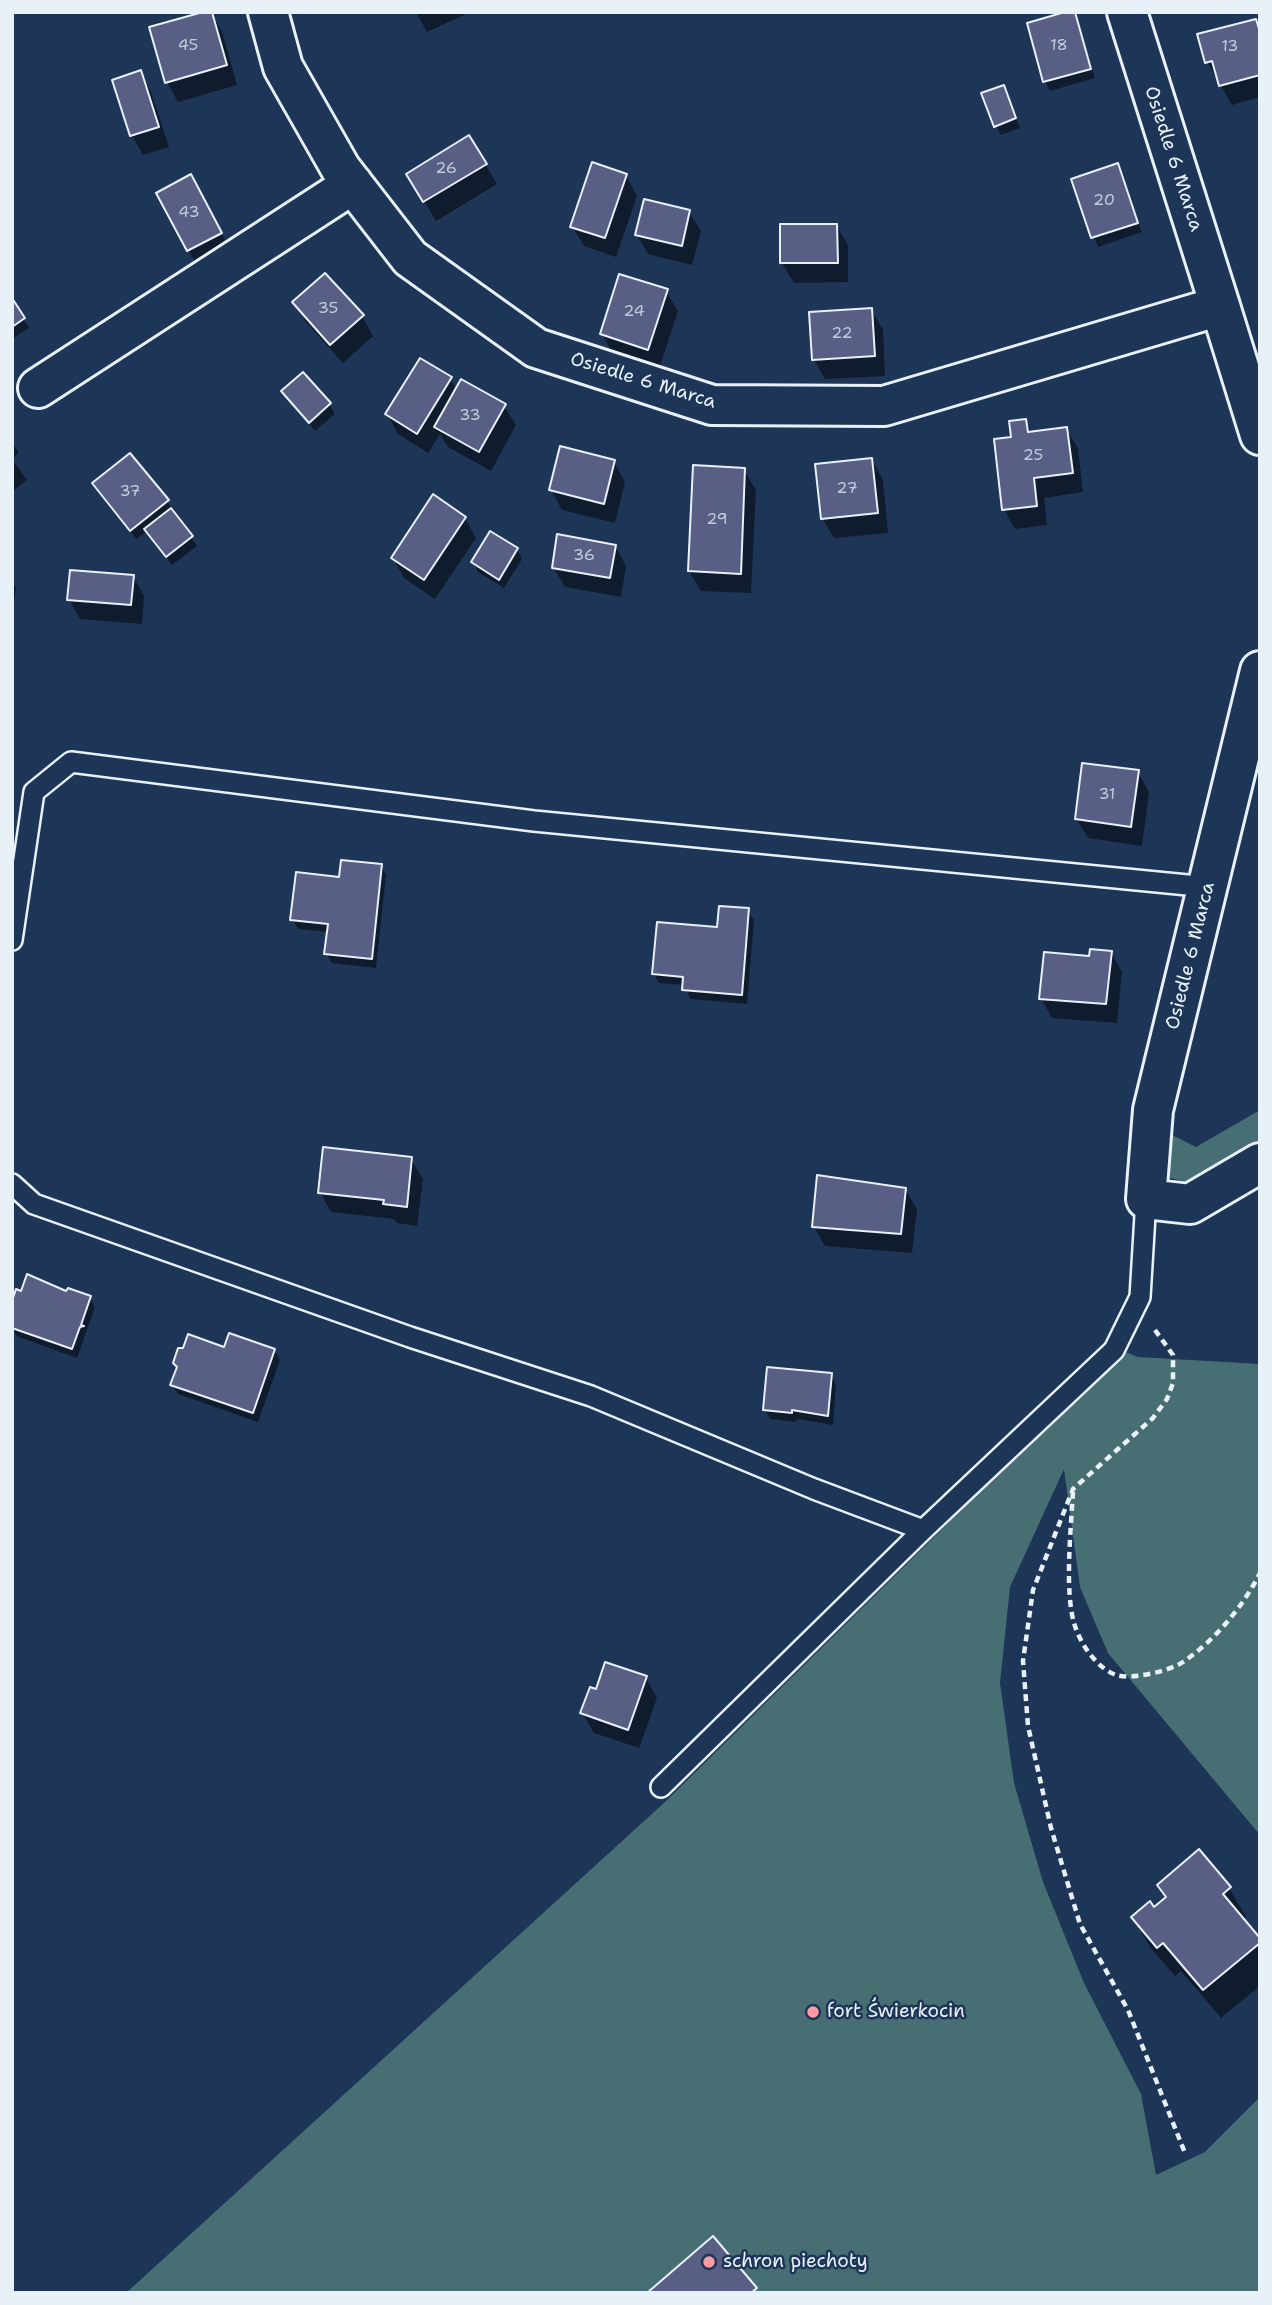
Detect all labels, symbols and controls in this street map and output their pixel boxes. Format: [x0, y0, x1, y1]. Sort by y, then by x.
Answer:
house number: 45 [178, 36, 198, 56]
house number: 18 [1050, 36, 1068, 56]
house number: 13 [1221, 37, 1239, 57]
street label: Osiedle 6 Marca [1139, 84, 1207, 234]
house number: 26 [435, 159, 457, 179]
house number: 20 [1093, 191, 1115, 211]
house number: 43 [178, 203, 200, 223]
house number: 35 [318, 299, 338, 319]
house number: 24 [623, 302, 645, 322]
house number: 22 [831, 324, 853, 344]
street label: Osiedle 6 Marca [567, 348, 719, 414]
house number: 33 [459, 406, 481, 426]
house number: 25 [1023, 446, 1043, 466]
house number: 27 [836, 479, 858, 499]
house number: 37 [119, 482, 141, 502]
house number: 29 [706, 510, 728, 530]
house number: 36 [573, 546, 595, 566]
house number: 31 [1098, 785, 1116, 805]
street label: Osiedle 6 Marca [1162, 880, 1220, 1032]
place label: fort Świerkocin [827, 2001, 965, 2023]
marker: fort Świerkocin [805, 2004, 821, 2020]
place label: schron piechoty [723, 2251, 868, 2273]
marker: schron piechoty [701, 2254, 717, 2270]

